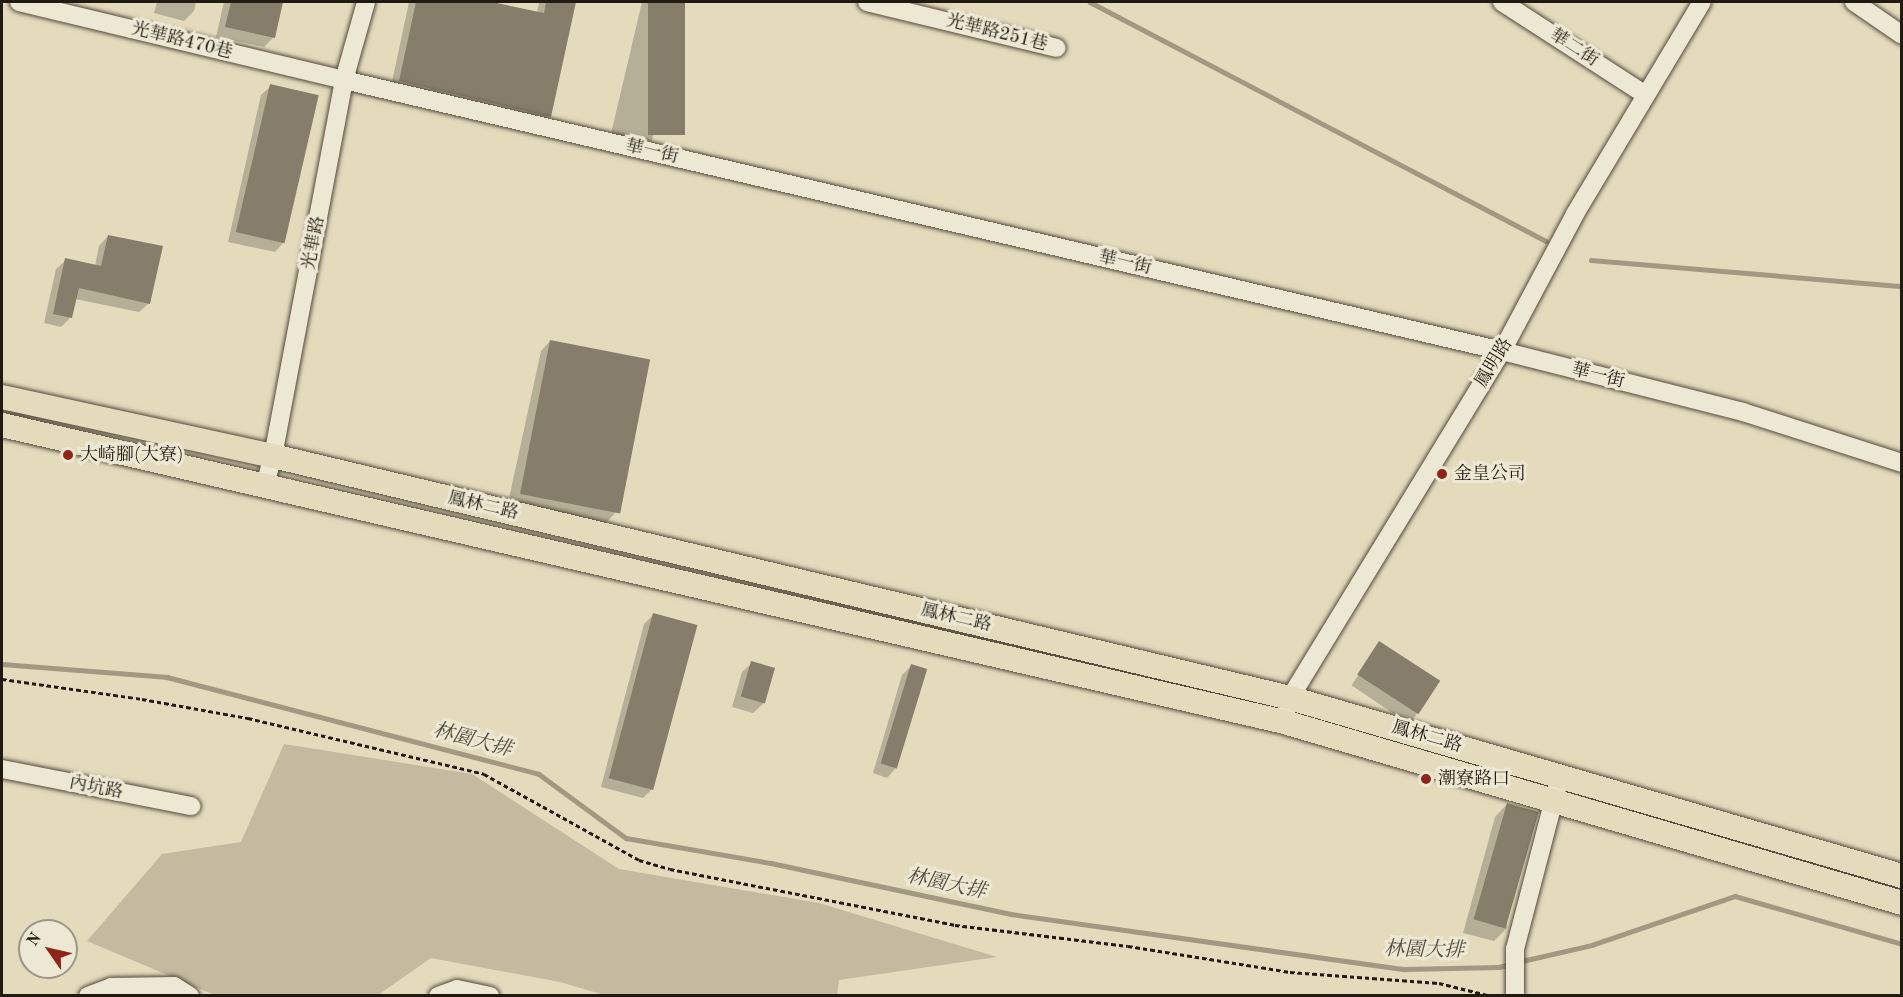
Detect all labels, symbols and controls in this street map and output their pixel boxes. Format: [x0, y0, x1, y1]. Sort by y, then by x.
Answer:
street label: 光華路251巷 [944, 10, 1050, 56]
street label: 光華路470巷 [129, 18, 235, 64]
street label: 華二街 [1545, 24, 1603, 72]
street label: 華一街 [623, 135, 681, 169]
street label: 光華路 [298, 214, 330, 272]
street label: 華一街 [1096, 246, 1154, 280]
street label: 鳳明路 [1471, 334, 1517, 392]
street label: 華一街 [1569, 359, 1627, 393]
place label: 大崎腳(大寮) [80, 444, 183, 466]
marker: 大崎腳(大寮) [61, 448, 75, 462]
place label: 金皇公司 [1454, 463, 1526, 485]
marker: 金皇公司 [1435, 467, 1449, 481]
street label: 鳳林二路 [445, 487, 521, 525]
street label: 鳳林二路 [918, 599, 994, 637]
street label: 鳳林二路 [1389, 717, 1465, 757]
water label: 林園大排 [430, 719, 514, 763]
place label: 潮寮路口 [1438, 768, 1510, 790]
street label: 內坑路 [67, 772, 125, 804]
marker: 潮寮路口 [1419, 772, 1433, 786]
water label: 林園大排 [904, 865, 988, 905]
north arrow [18, 919, 78, 979]
text: N [25, 931, 45, 950]
water label: 林園大排 [1384, 938, 1464, 964]

